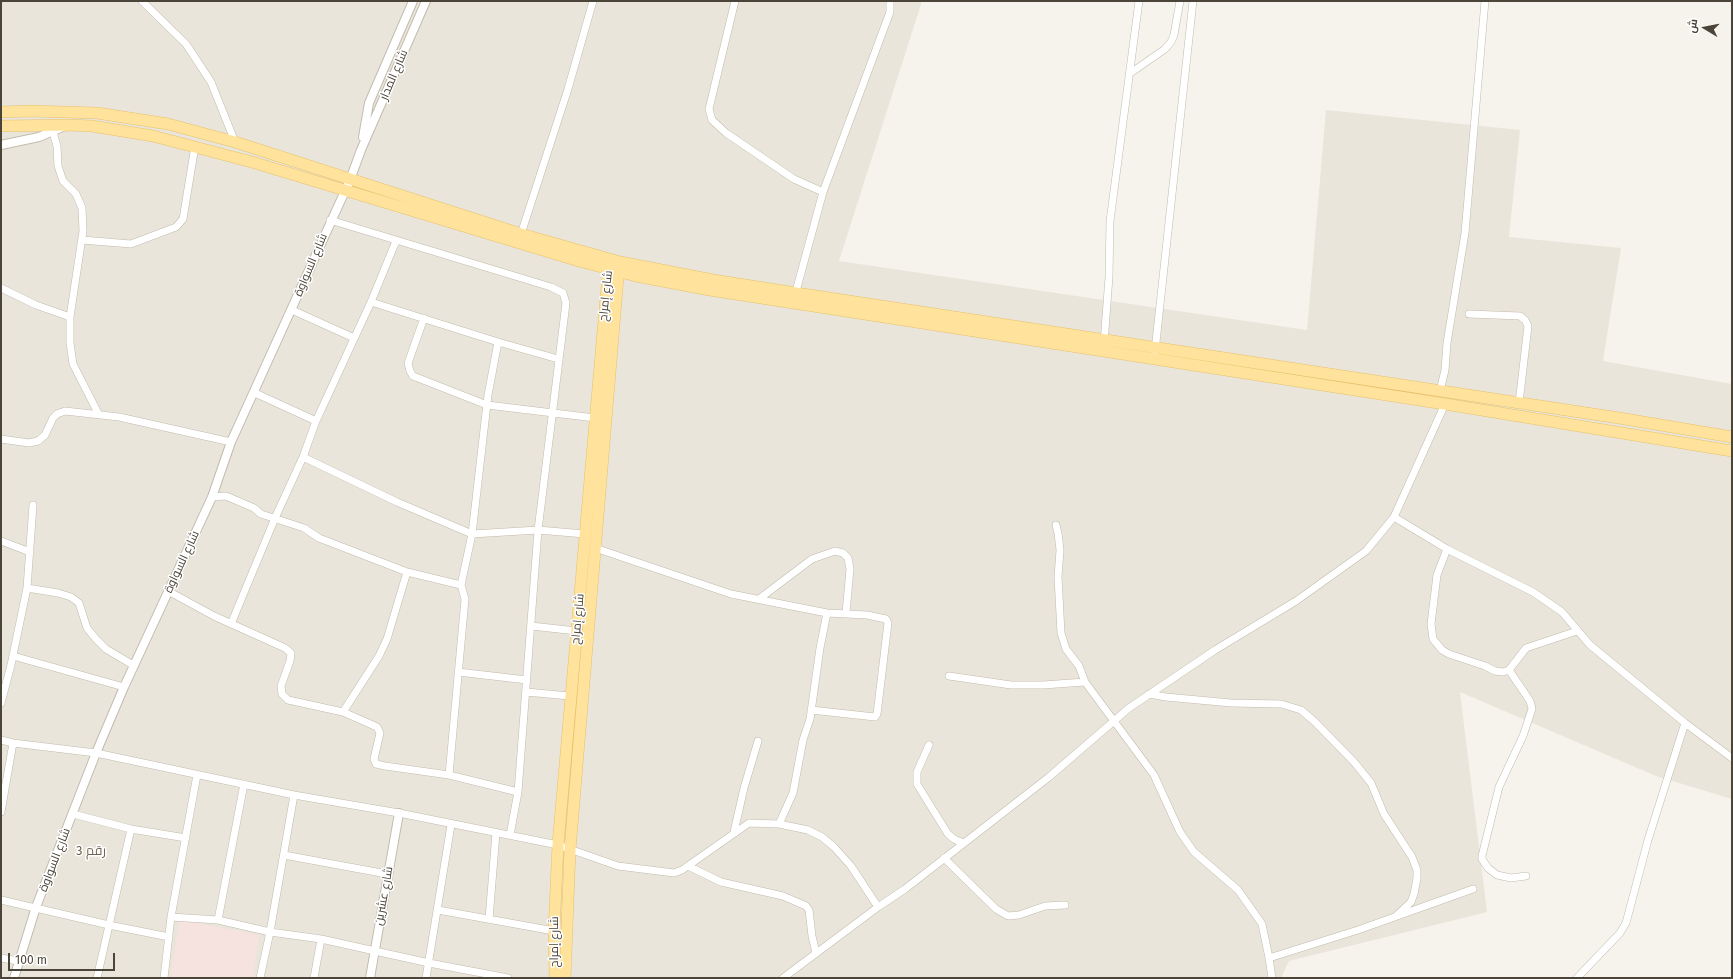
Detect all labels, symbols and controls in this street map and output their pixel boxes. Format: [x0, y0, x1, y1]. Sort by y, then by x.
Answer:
north arrow [1685, 8, 1725, 48]
text: ش [1685, 18, 1700, 34]
street label: شارع المدار [377, 47, 411, 103]
street label: شارع السواوة [291, 231, 331, 299]
street label: شارع إمراح [596, 270, 616, 322]
street label: شارع السواوة [161, 529, 203, 595]
street label: شارع إمراح [569, 593, 587, 645]
street label: شارع السواوة [36, 826, 74, 894]
district label: رقم 3 [76, 843, 106, 859]
street label: شارع عشرين [372, 865, 396, 927]
street label: شارع إمراح [548, 916, 562, 968]
scale bar [10, 945, 117, 971]
text: 100 m [15, 953, 47, 967]

